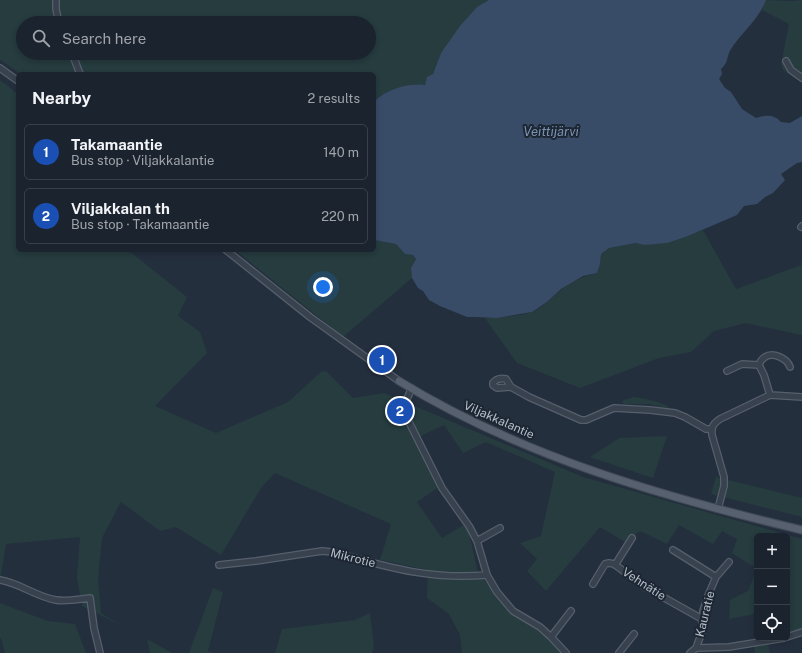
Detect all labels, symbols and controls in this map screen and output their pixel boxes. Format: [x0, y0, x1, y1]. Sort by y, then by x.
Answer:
search box [16, 16, 376, 60]
icon: search [30, 27, 52, 49]
text: Search here [62, 30, 146, 47]
text: Nearby [32, 88, 91, 108]
text: 2 results [308, 91, 360, 106]
water label: Veittijärvi [523, 124, 579, 139]
text: Takamaantie [71, 136, 163, 153]
text: 1 [43, 145, 49, 160]
text: 140 m [323, 145, 359, 160]
text: Bus stop · Viljakkalantie [71, 153, 214, 168]
text: Viljakkalan th [71, 200, 170, 217]
text: 2 [42, 209, 50, 224]
text: 220 m [321, 209, 359, 224]
text: Bus stop · Takamaantie [71, 217, 209, 232]
your location [313, 277, 333, 297]
pin: 1 [369, 345, 395, 375]
pin: 2 [387, 396, 413, 426]
street label: Viljakkalantie [462, 398, 537, 442]
map controls [754, 533, 790, 641]
button: + [754, 533, 790, 569]
street label: Mikrotie [329, 546, 377, 570]
street label: Vehnätie [620, 565, 669, 603]
button: − [754, 569, 790, 605]
street label: Kauratie [693, 589, 718, 639]
button: locate [754, 605, 790, 641]

